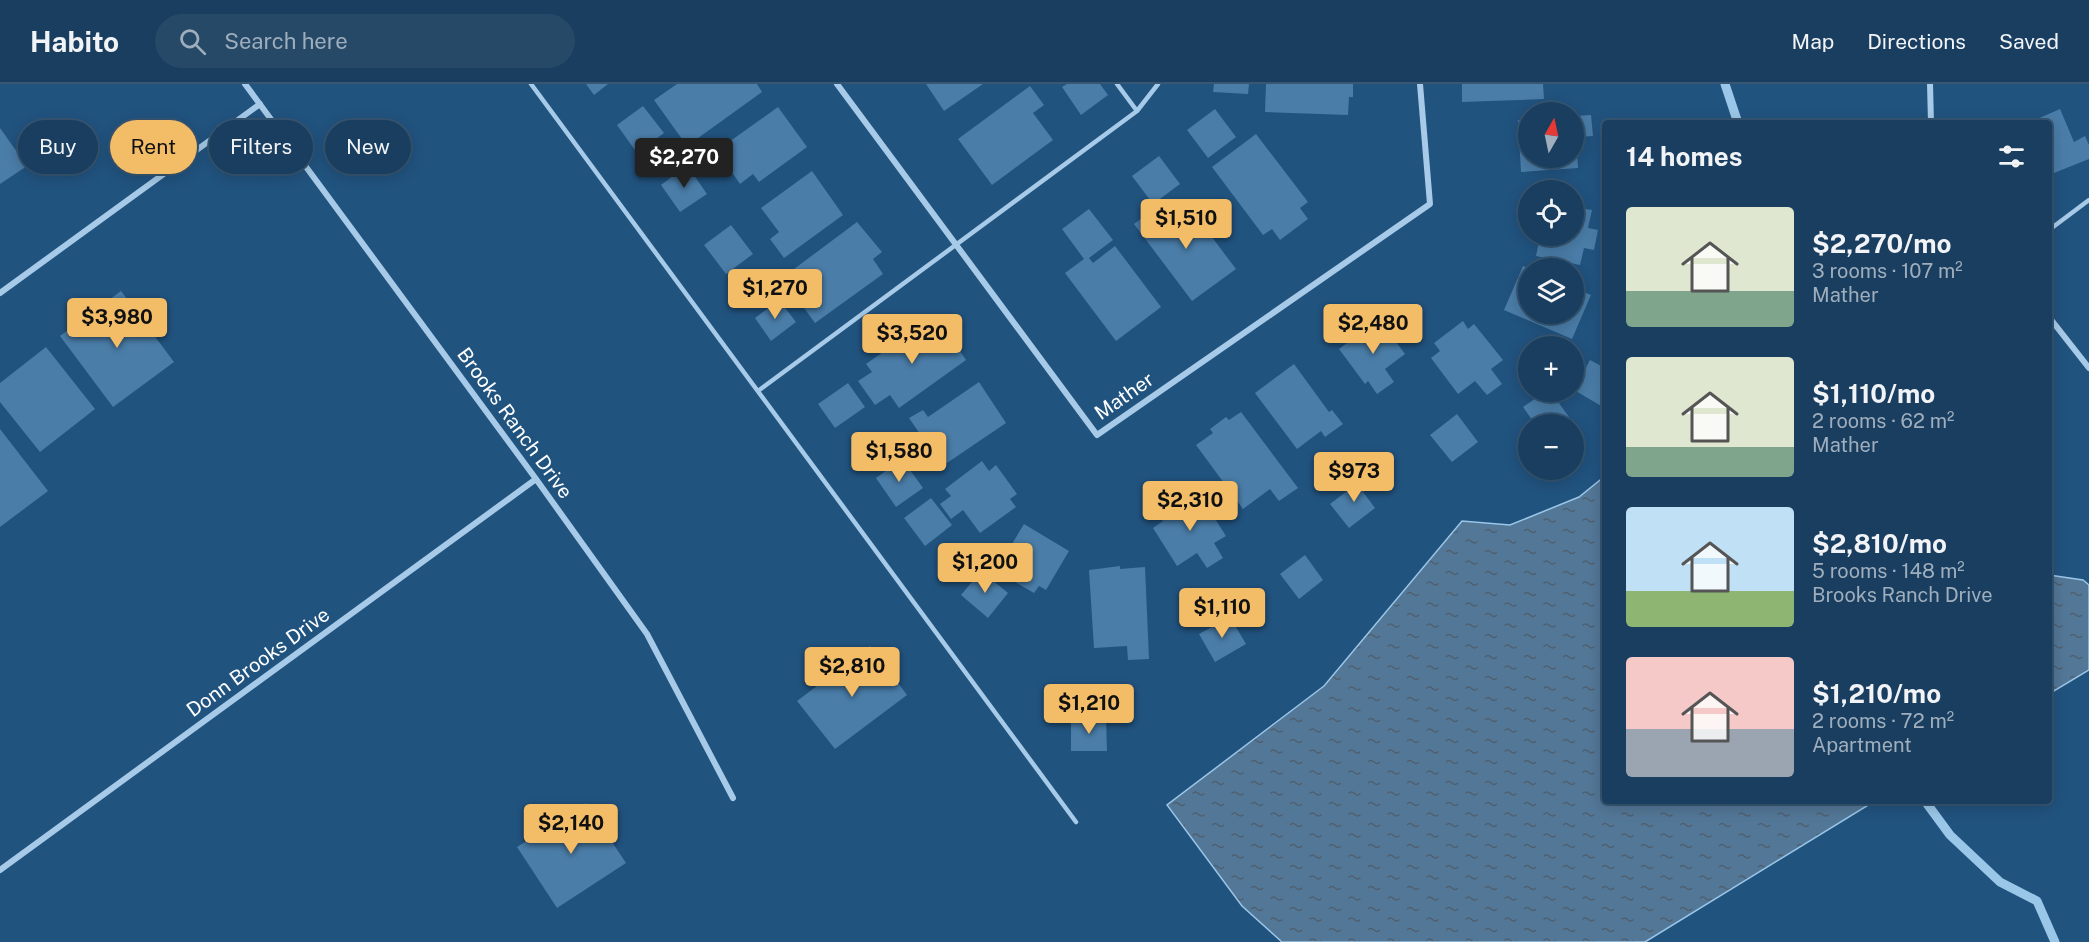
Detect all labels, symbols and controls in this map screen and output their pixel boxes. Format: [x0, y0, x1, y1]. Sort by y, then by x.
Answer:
search box [155, 14, 575, 68]
text: Habito [30, 25, 119, 58]
icon: search [176, 25, 209, 58]
text: Search here [224, 28, 348, 54]
text: Map [1792, 29, 1834, 54]
text: Directions [1867, 29, 1966, 54]
text: Saved [1999, 29, 2059, 54]
north arrow [1518, 102, 1584, 168]
map controls [1518, 102, 1584, 480]
chip: Buy [18, 120, 98, 174]
chip: Rent [110, 120, 197, 174]
chip: Filters [209, 120, 313, 174]
chip: New [325, 120, 411, 174]
pin: $2,270 [635, 138, 733, 189]
icon: filters [1995, 140, 2028, 173]
text: 14 homes [1626, 141, 1742, 172]
text: $2,270 [649, 145, 719, 169]
button: locate [1518, 180, 1584, 246]
pin: $1,510 [1137, 199, 1235, 250]
text: $1,510 [1155, 206, 1217, 230]
text: $2,270/mo [1812, 228, 1951, 259]
icon: home [1674, 231, 1746, 303]
button: layers [1518, 258, 1584, 324]
text: 3 rooms · 107 m² [1812, 259, 1963, 283]
pin: $1,270 [726, 269, 824, 320]
text: $1,270 [742, 276, 808, 300]
text: Mather [1812, 283, 1879, 307]
pin: $3,980 [68, 298, 166, 349]
pin: $2,480 [1324, 304, 1422, 355]
text: $3,980 [81, 305, 153, 329]
text: $2,480 [1337, 311, 1409, 335]
pin: $3,520 [863, 314, 961, 365]
text: $3,520 [876, 321, 948, 345]
button: + [1518, 336, 1584, 402]
street label: Brooks Ranch Drive [452, 343, 578, 503]
street label: Mather [1090, 367, 1158, 425]
text: $1,110/mo [1812, 378, 1935, 409]
icon: home [1674, 381, 1746, 453]
text: 2 rooms · 62 m² [1812, 409, 1954, 433]
button: − [1518, 414, 1584, 480]
pin: $1,580 [850, 432, 948, 483]
text: Mather [1812, 433, 1879, 457]
text: $1,580 [865, 439, 933, 463]
pin: $973 [1318, 452, 1390, 503]
text: $973 [1328, 459, 1380, 483]
pin: $2,310 [1141, 481, 1239, 532]
text: $2,310 [1157, 488, 1223, 512]
text: $2,810/mo [1812, 528, 1947, 559]
icon: home [1674, 531, 1746, 603]
pin: $1,200 [936, 543, 1034, 594]
text: $1,200 [952, 550, 1018, 574]
text: 5 rooms · 148 m² [1812, 559, 1965, 583]
text: Brooks Ranch Drive [1812, 583, 1993, 607]
pin: $1,110 [1173, 588, 1271, 639]
text: $1,110 [1193, 595, 1251, 619]
street label: Donn Brooks Drive [182, 602, 334, 722]
pin: $2,810 [803, 647, 901, 698]
text: $2,810 [819, 654, 885, 678]
text: $1,210/mo [1812, 678, 1941, 709]
icon: home [1674, 681, 1746, 753]
pin: $1,210 [1040, 684, 1138, 735]
text: $1,210 [1058, 691, 1120, 715]
text: 2 rooms · 72 m² [1812, 709, 1954, 733]
text: Apartment [1812, 733, 1912, 757]
pin: $2,140 [522, 804, 620, 855]
text: $2,140 [538, 811, 604, 835]

